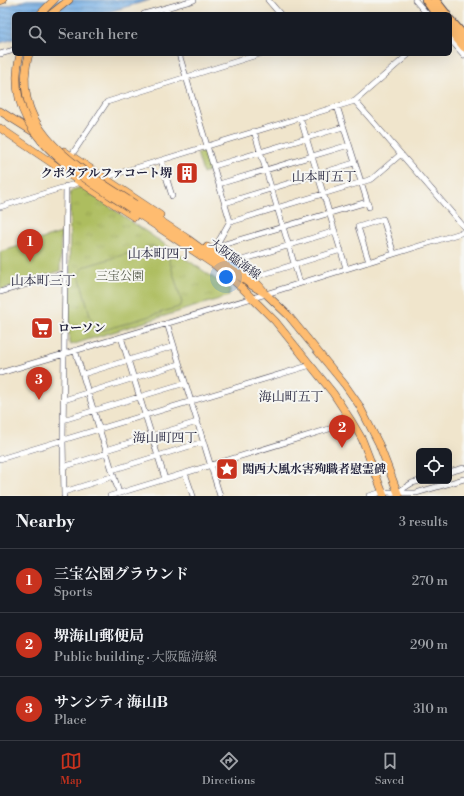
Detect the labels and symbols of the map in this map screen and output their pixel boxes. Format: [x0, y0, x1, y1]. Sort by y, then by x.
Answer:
building icon: クボタアルファコート堺 [174, 160, 200, 186]
place label: クボタアルファコート堺 [41, 166, 173, 181]
district label: 山本町五丁 [291, 169, 357, 185]
pin: 1 [17, 229, 43, 262]
street label: 大阪臨海線 [206, 236, 263, 283]
district label: 山本町四丁 [127, 246, 193, 262]
your location [216, 267, 236, 287]
park label: 三宝公園 [96, 269, 144, 284]
district label: 山本町三丁 [10, 273, 76, 289]
supermarket icon: ローソン [29, 315, 55, 341]
place label: ローソン [58, 321, 106, 336]
pin: 3 [26, 367, 52, 400]
district label: 海山町五丁 [258, 389, 324, 405]
pin: 2 [329, 415, 355, 448]
district label: 海山町四丁 [132, 430, 198, 446]
place icon: 関西大風水害殉職者慰霊碑 [214, 456, 240, 482]
place label: 関西大風水害殉職者慰霊碑 [242, 462, 386, 477]

